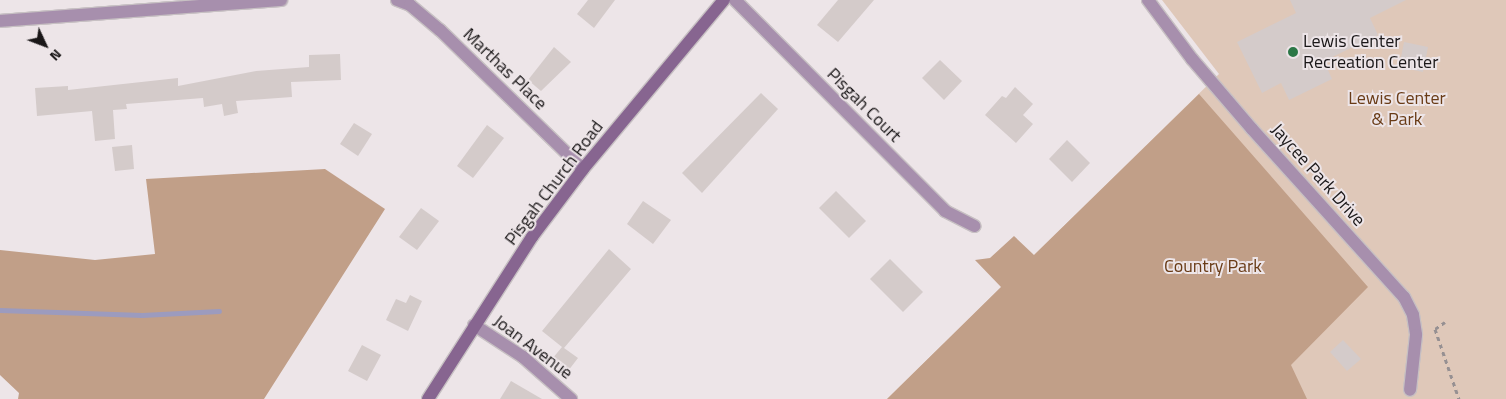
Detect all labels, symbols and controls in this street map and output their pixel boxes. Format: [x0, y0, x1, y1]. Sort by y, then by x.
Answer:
north arrow [20, 20, 70, 70]
street label: Marthas Place [459, 24, 551, 114]
place label: Lewis Center Recreation Center [1303, 31, 1438, 74]
text: N [45, 45, 67, 66]
marker: Lewis Center Recreation Center [1287, 46, 1299, 58]
street label: Pisgah Court [822, 63, 906, 147]
park label: Lewis Center & Park [1348, 88, 1446, 130]
street label: Pisgah Church Road [500, 116, 608, 250]
street label: Jaycee Park Drive [1266, 119, 1370, 231]
park label: Country Park [1164, 255, 1262, 277]
street label: Joan Avenue [489, 310, 577, 384]

